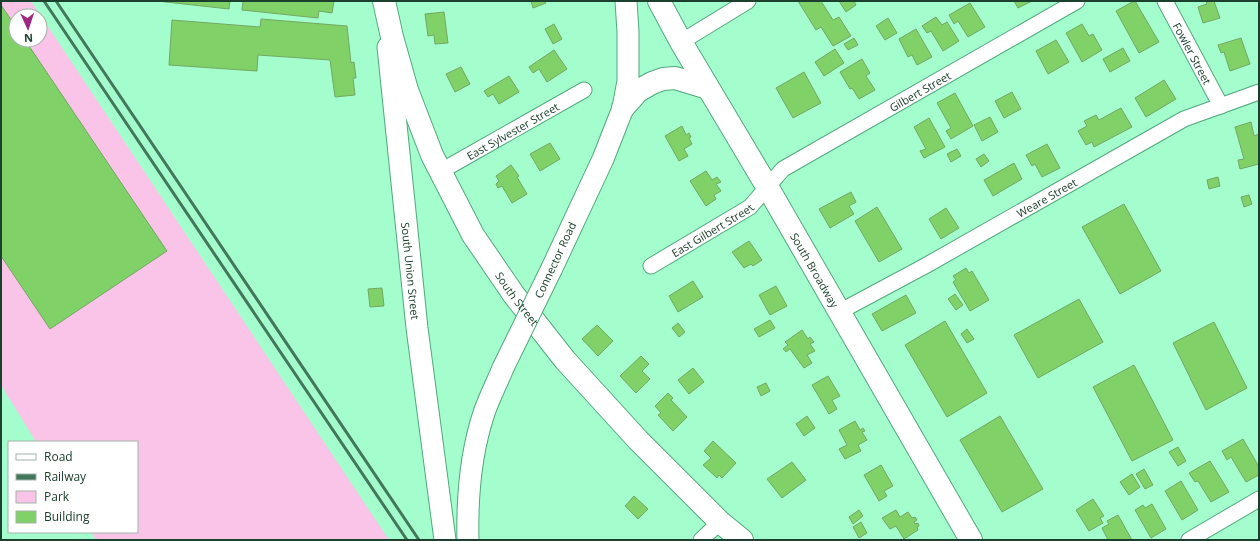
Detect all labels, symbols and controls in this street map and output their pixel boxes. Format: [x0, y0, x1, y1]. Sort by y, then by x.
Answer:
north arrow [8, 8, 48, 48]
street label: Fowler Street [1170, 20, 1215, 87]
text: N [24, 31, 33, 46]
street label: Gilbert Street [886, 67, 953, 114]
street label: East Sylvester Street [463, 98, 561, 163]
street label: Weare Street [1014, 174, 1079, 220]
street label: East Gilbert Street [668, 200, 757, 260]
street label: Connector Road [531, 219, 579, 301]
street label: South Union Street [399, 222, 424, 320]
street label: South Broadway [788, 230, 843, 311]
street label: South Street [493, 268, 543, 329]
legend [8, 441, 138, 533]
text: Road [44, 448, 73, 465]
text: Railway [44, 468, 87, 485]
text: Park [44, 488, 70, 505]
text: Building [44, 508, 90, 525]

